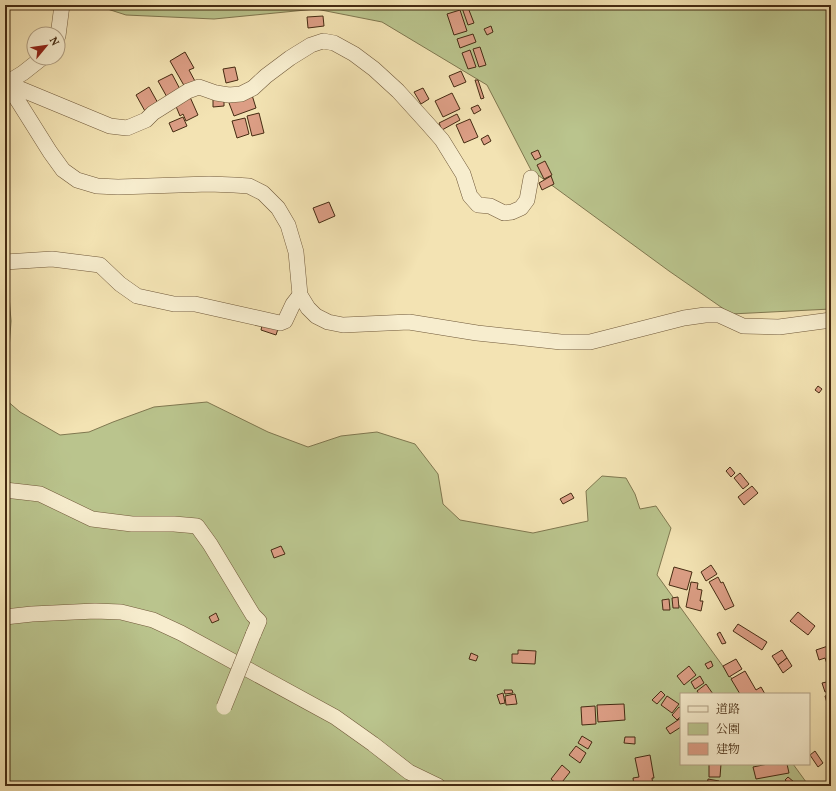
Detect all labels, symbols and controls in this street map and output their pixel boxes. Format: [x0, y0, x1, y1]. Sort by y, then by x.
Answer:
north arrow [26, 26, 66, 66]
text: N [45, 35, 62, 49]
legend [680, 693, 810, 765]
text: 道路 [716, 702, 740, 718]
text: 公園 [716, 722, 740, 738]
text: 建物 [716, 742, 740, 758]

